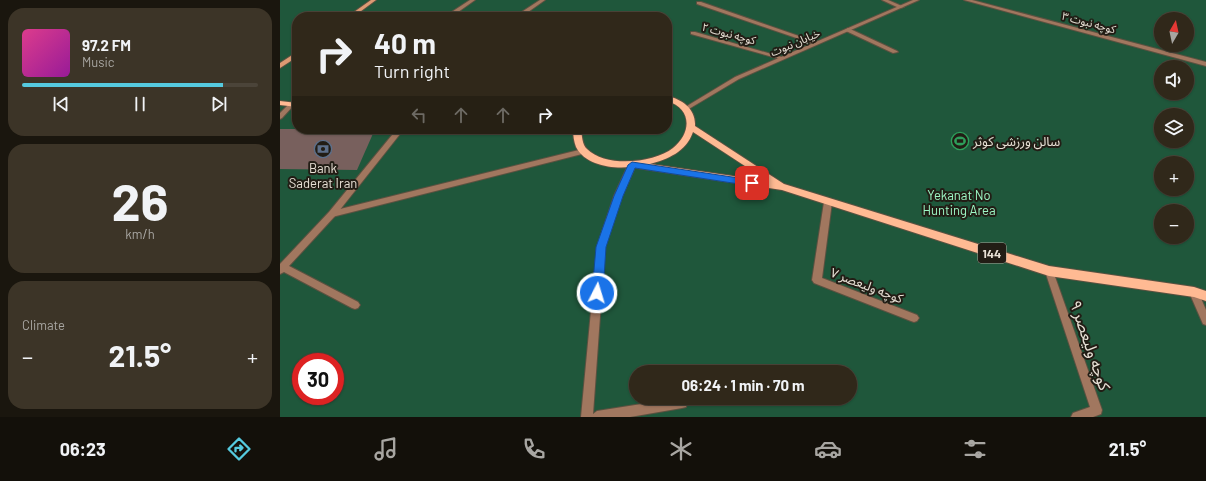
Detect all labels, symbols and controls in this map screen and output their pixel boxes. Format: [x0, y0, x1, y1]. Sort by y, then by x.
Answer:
street label: کوچه نبوت ۳ [1060, 9, 1118, 37]
north arrow [1154, 12, 1194, 52]
map controls [1154, 12, 1194, 244]
street label: کوچه نبوت ۲ [700, 20, 758, 48]
text: 40 m [374, 26, 436, 60]
street label: خیابان نبوت [768, 26, 823, 59]
icon: right [308, 28, 360, 80]
text: 97.2 FM [82, 36, 131, 54]
text: Music [82, 54, 115, 70]
text: Turn right [374, 60, 450, 82]
button: sound [1154, 60, 1194, 100]
icon: previous [50, 93, 72, 115]
icon: pause [129, 93, 151, 115]
icon: next [208, 93, 230, 115]
icon: left [408, 104, 430, 126]
icon: ahead [450, 104, 472, 126]
icon: ahead [492, 104, 514, 126]
icon: right [534, 104, 556, 126]
button: layers [1154, 108, 1194, 148]
sports icon: سالن ورزشی کوثر [950, 131, 970, 151]
place label: سالن ورزشی کوثر [972, 133, 1060, 150]
bank icon: Bank Saderat Iran [313, 139, 333, 159]
button: + [1154, 156, 1194, 196]
place label: Bank Saderat Iran [289, 160, 357, 191]
pin [735, 166, 769, 200]
text: 26 [111, 169, 169, 231]
icon: arrive [741, 172, 763, 194]
park label: Yekanat No Hunting Area [922, 187, 996, 218]
button: − [1154, 204, 1194, 244]
text: km/h [125, 226, 155, 242]
road number: 144 [978, 243, 1006, 263]
street label: کوچه ولیعصر ۷ [828, 264, 906, 308]
position arrow [576, 272, 618, 314]
street label: کوچه ولیعصر ۹ [1065, 297, 1115, 394]
text: Climate [22, 317, 65, 333]
text: 21.5° [109, 337, 171, 373]
text: − [22, 343, 33, 369]
text: + [247, 343, 258, 369]
speed limit sign: 30 [292, 353, 344, 405]
text: 06:24 · 1 min · 70 m [682, 376, 804, 394]
icon: directions [225, 435, 253, 463]
icon: music [372, 435, 400, 463]
icon: phone [520, 435, 548, 463]
icon: climate [667, 435, 695, 463]
icon: car [814, 435, 842, 463]
icon: filters [961, 435, 989, 463]
text: 06:23 [60, 438, 106, 460]
text: 21.5° [1109, 438, 1146, 460]

